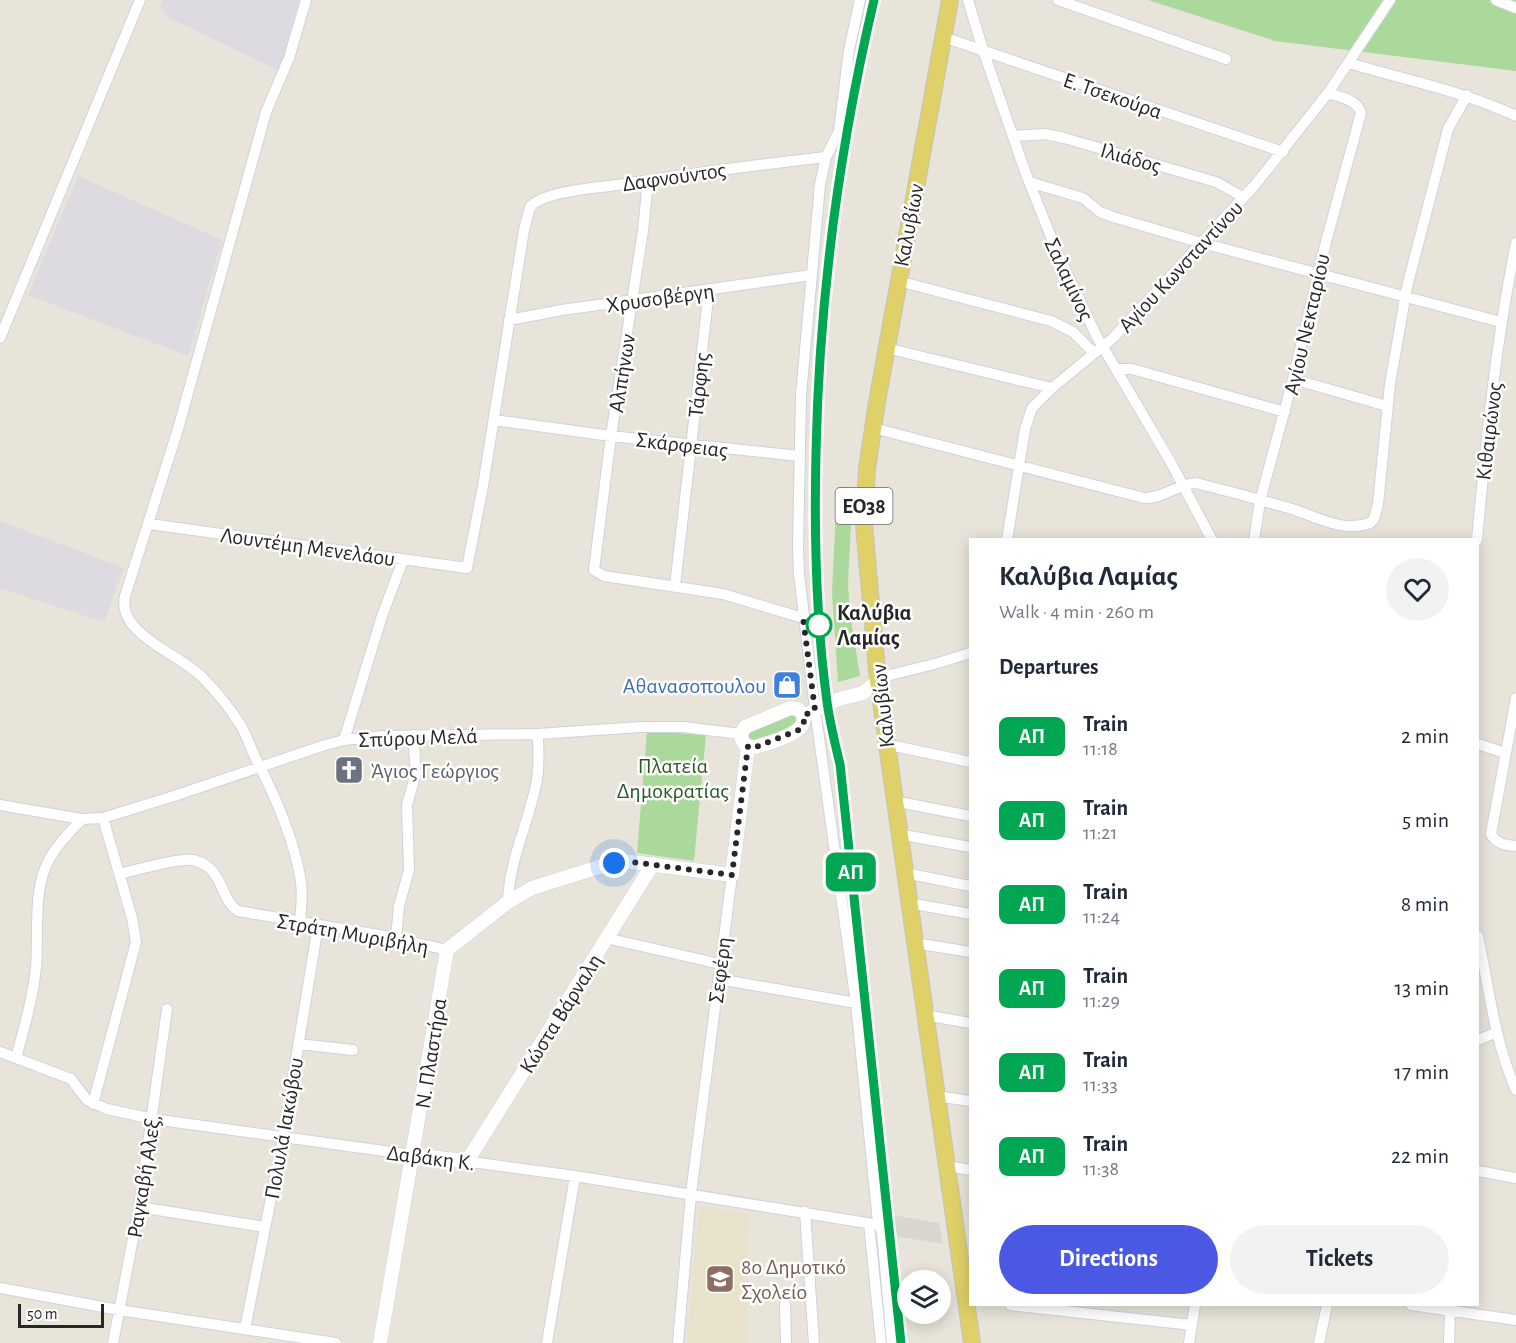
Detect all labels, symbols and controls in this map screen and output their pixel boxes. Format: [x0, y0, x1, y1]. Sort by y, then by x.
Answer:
street label: Ε. Τσεκούρα [1060, 69, 1165, 123]
street label: Ιλιάδος [1098, 139, 1164, 177]
street label: Δαφνούντος [621, 159, 727, 195]
street label: Καλυβίων [890, 182, 928, 269]
street label: Αγίου Κωνσταντίνου [1114, 197, 1247, 337]
street label: Σαλαμίνος [1040, 235, 1098, 324]
street label: Αγίου Νεκταρίου [1280, 251, 1334, 397]
street label: Χρυσοβέργη [605, 280, 716, 316]
street label: Αλπήνων [605, 332, 639, 414]
street label: Τάρφης [685, 351, 713, 419]
street label: Κιθαιρώνος [1472, 381, 1506, 482]
street label: Σκάρφειας [635, 428, 729, 462]
road number: ΕΟ38 [836, 488, 892, 524]
street label: Λουντέμη Μενελάου [219, 524, 397, 570]
button: heart [1386, 558, 1449, 621]
text: Καλύβια Λαμίας [999, 563, 1178, 591]
place label: Καλύβια Λαμίας [837, 602, 912, 650]
text: Walk · 4 min · 260 m [999, 602, 1154, 622]
marker: Καλύβια Λαμίας [806, 612, 832, 638]
text: Departures [999, 656, 1099, 678]
street label: Καλυβίων [868, 663, 898, 749]
shop icon: Αθανασοπουλου [771, 669, 803, 701]
place label: Αθανασοπουλου [623, 675, 766, 697]
text: Train [1083, 713, 1128, 735]
street label: Σπύρου Μελά [358, 725, 478, 751]
text: 2 min [1401, 725, 1449, 747]
text: ΑΠ [1019, 726, 1045, 747]
text: 11:18 [1083, 739, 1118, 759]
church icon: Ὰγιος Γεώργιος [333, 754, 365, 786]
park label: Πλατεία Δημοκρατίας [617, 755, 729, 802]
place label: Ὰγιος Γεώργιος [370, 760, 499, 782]
text: Train [1083, 797, 1128, 819]
text: 5 min [1402, 809, 1449, 831]
text: ΑΠ [1019, 810, 1045, 831]
text: 11:21 [1083, 823, 1117, 843]
your location [599, 848, 629, 878]
line badge: ΑΠ [824, 852, 878, 892]
text: ΑΠ [838, 862, 864, 883]
text: Train [1083, 881, 1128, 903]
text: 8 min [1401, 893, 1449, 915]
text: ΑΠ [1019, 894, 1045, 915]
text: 11:24 [1083, 907, 1120, 927]
street label: Στράτη Μυριβήλη [275, 910, 430, 958]
street label: Σεφέρη [705, 936, 735, 1005]
street label: Κώστα Βάρναλη [515, 950, 606, 1077]
text: Train [1083, 965, 1128, 987]
text: 13 min [1394, 977, 1449, 999]
text: ΑΠ [1019, 978, 1045, 999]
text: 11:29 [1083, 991, 1120, 1011]
street label: Ν. Πλαστήρα [411, 996, 451, 1110]
text: Train [1083, 1049, 1128, 1071]
street label: Πολυλά Ιακώβου [261, 1056, 307, 1201]
text: 17 min [1394, 1061, 1449, 1083]
text: ΑΠ [1019, 1062, 1045, 1083]
text: 11:33 [1083, 1075, 1118, 1095]
street label: Ραγκαβή Αλεξ, [123, 1113, 166, 1240]
text: Train [1083, 1133, 1128, 1155]
street label: Δαβάκη Κ. [386, 1142, 476, 1174]
text: 22 min [1391, 1145, 1449, 1167]
text: ΑΠ [1019, 1146, 1045, 1167]
text: 11:38 [1083, 1159, 1119, 1179]
button: Directions [999, 1225, 1218, 1294]
button: Tickets [1230, 1225, 1449, 1294]
place label: 8ο Δημοτικό Σχολείο [741, 1256, 846, 1303]
school or university icon: 8ο Δημοτικό Σχολείο [704, 1263, 736, 1295]
map controls [897, 1270, 951, 1324]
button: layers [897, 1270, 951, 1324]
scale bar [18, 1301, 104, 1328]
text: 50 m [27, 1306, 58, 1322]

